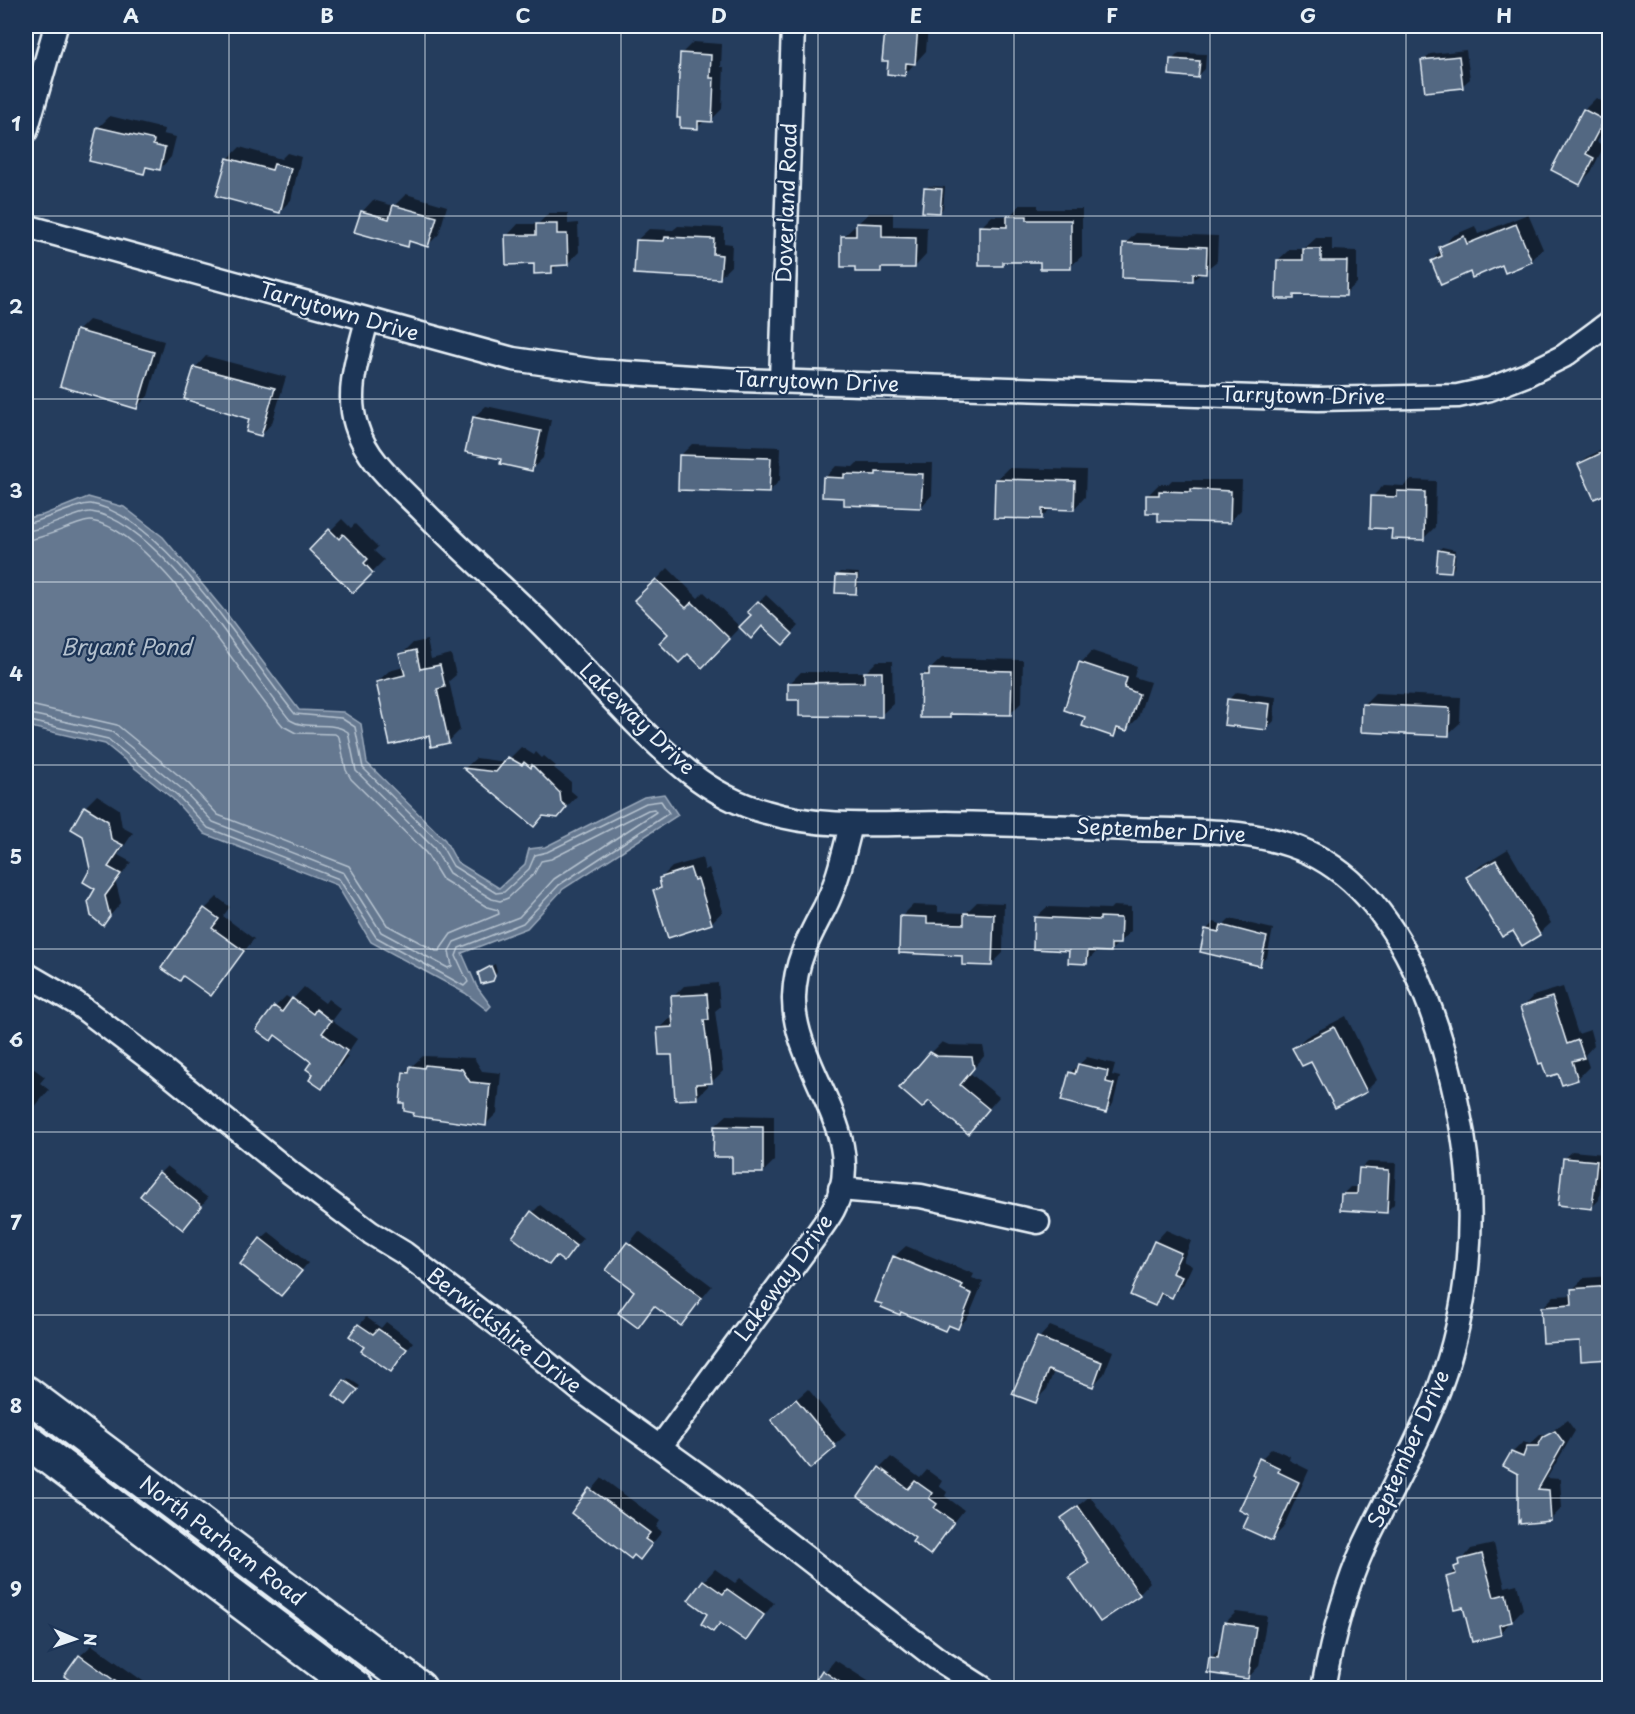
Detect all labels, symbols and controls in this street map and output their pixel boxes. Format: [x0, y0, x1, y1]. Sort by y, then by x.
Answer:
text: A [123, 0, 139, 30]
text: B [320, 0, 334, 30]
text: C [515, 0, 531, 30]
text: D [711, 0, 727, 30]
text: E [910, 0, 922, 30]
text: F [1106, 0, 1118, 30]
text: G [1300, 0, 1316, 30]
text: H [1496, 0, 1512, 30]
text: 1 [11, 108, 21, 138]
street label: Doverland Road [766, 123, 804, 283]
street label: Tarrytown Drive [256, 272, 423, 348]
text: 2 [9, 291, 23, 321]
street label: Tarrytown Drive [734, 361, 900, 399]
street label: Tarrytown Drive [1221, 377, 1386, 411]
text: 3 [9, 475, 23, 505]
water label: Bryant Pond [61, 629, 195, 662]
street label: Lakeway Drive [573, 654, 704, 781]
text: 4 [9, 658, 23, 688]
street label: September Drive [1075, 809, 1247, 849]
text: 5 [10, 841, 22, 871]
text: 6 [9, 1024, 23, 1054]
text: 7 [10, 1207, 22, 1237]
street label: Lakeway Drive [725, 1207, 840, 1347]
street label: Berwickshire Drive [421, 1259, 590, 1400]
street label: September Drive [1358, 1364, 1456, 1532]
text: 8 [10, 1390, 22, 1420]
street label: North Parham Road [134, 1466, 313, 1612]
text: 9 [10, 1573, 22, 1603]
north arrow [45, 1609, 105, 1669]
text: N [79, 1633, 103, 1646]

